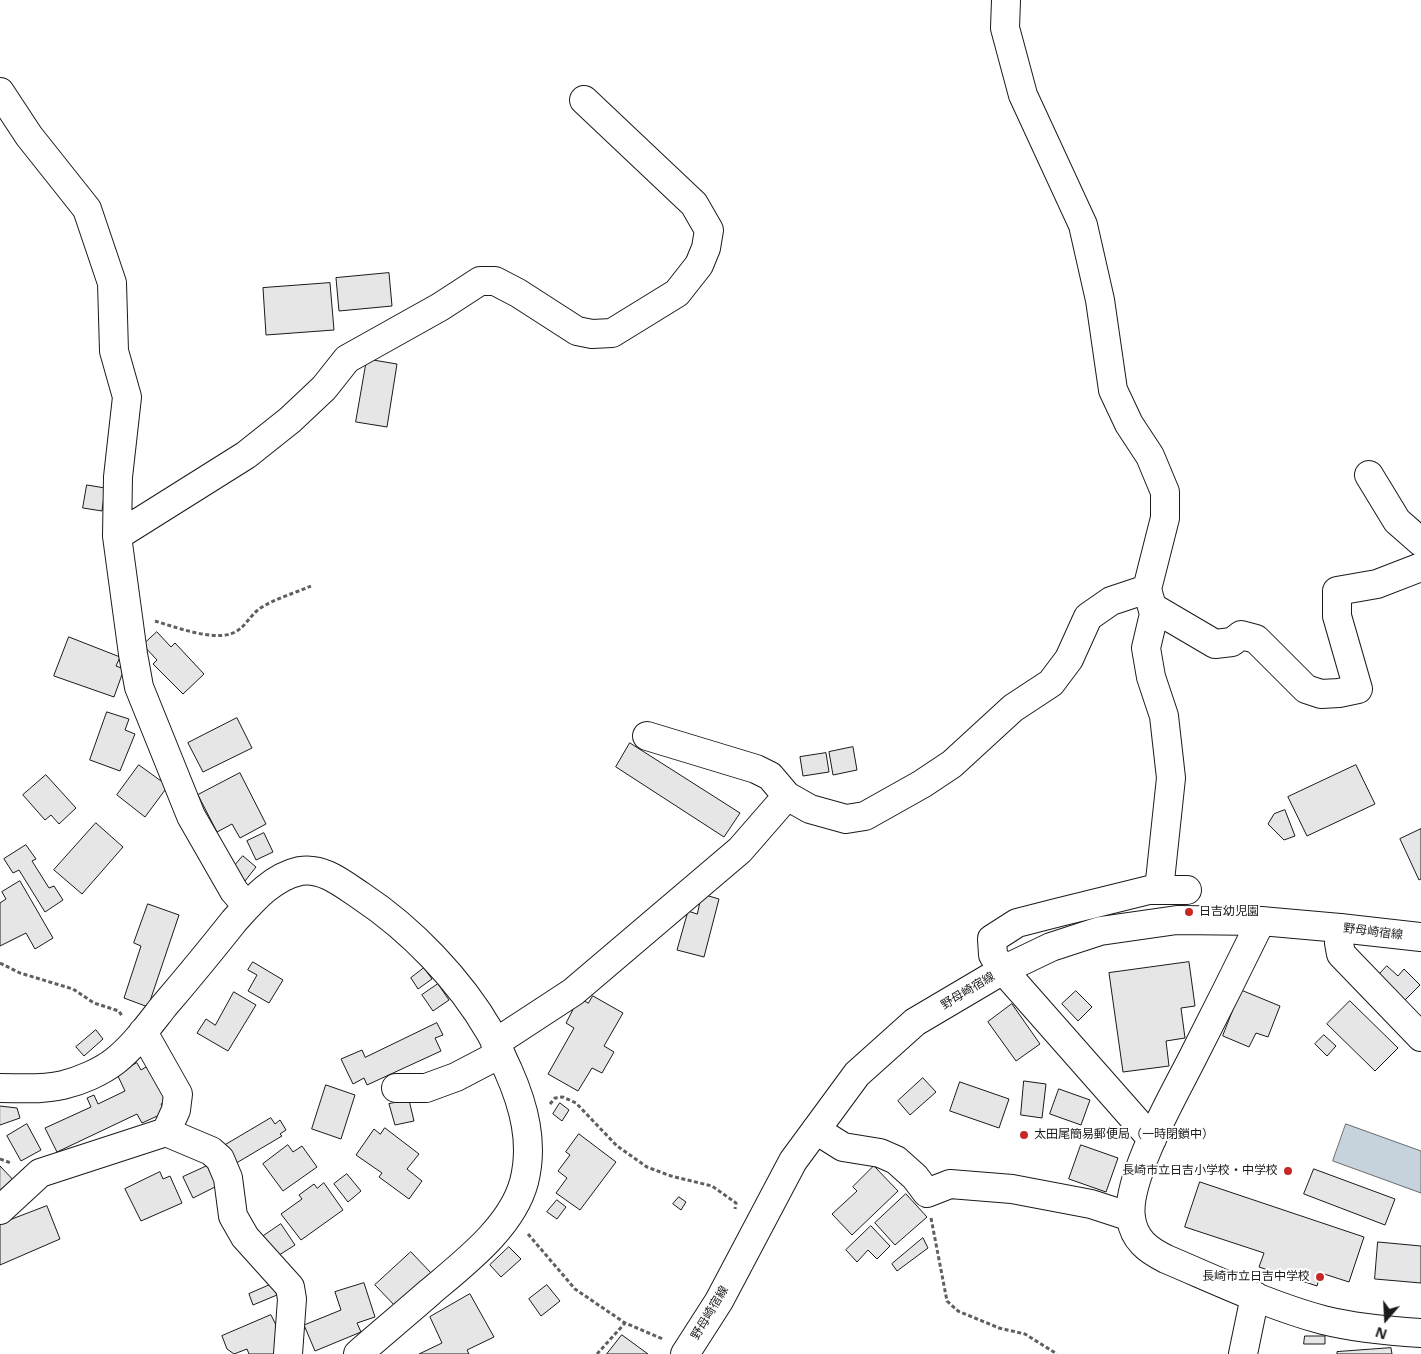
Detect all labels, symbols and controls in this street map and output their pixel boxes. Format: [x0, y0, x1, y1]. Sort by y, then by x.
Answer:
place label: 日吉幼児園 [1199, 905, 1259, 919]
marker: 日吉幼児園 [1183, 906, 1195, 918]
street label: 野母崎宿線 [1342, 921, 1404, 943]
street label: 野母崎宿線 [939, 969, 997, 1013]
place label: 太田尾簡易郵便局（一時閉鎖中） [1034, 1128, 1214, 1142]
marker: 太田尾簡易郵便局（一時閉鎖中） [1018, 1129, 1030, 1141]
place label: 長崎市立日吉小学校・中学校 [1122, 1164, 1278, 1178]
marker: 長崎市立日吉小学校・中学校 [1282, 1165, 1294, 1177]
place label: 長崎市立日吉中学校 [1202, 1270, 1310, 1284]
marker: 長崎市立日吉中学校 [1314, 1271, 1326, 1283]
street label: 野母崎宿線 [688, 1284, 732, 1342]
north arrow [1361, 1294, 1411, 1344]
text: N [1372, 1323, 1389, 1344]

